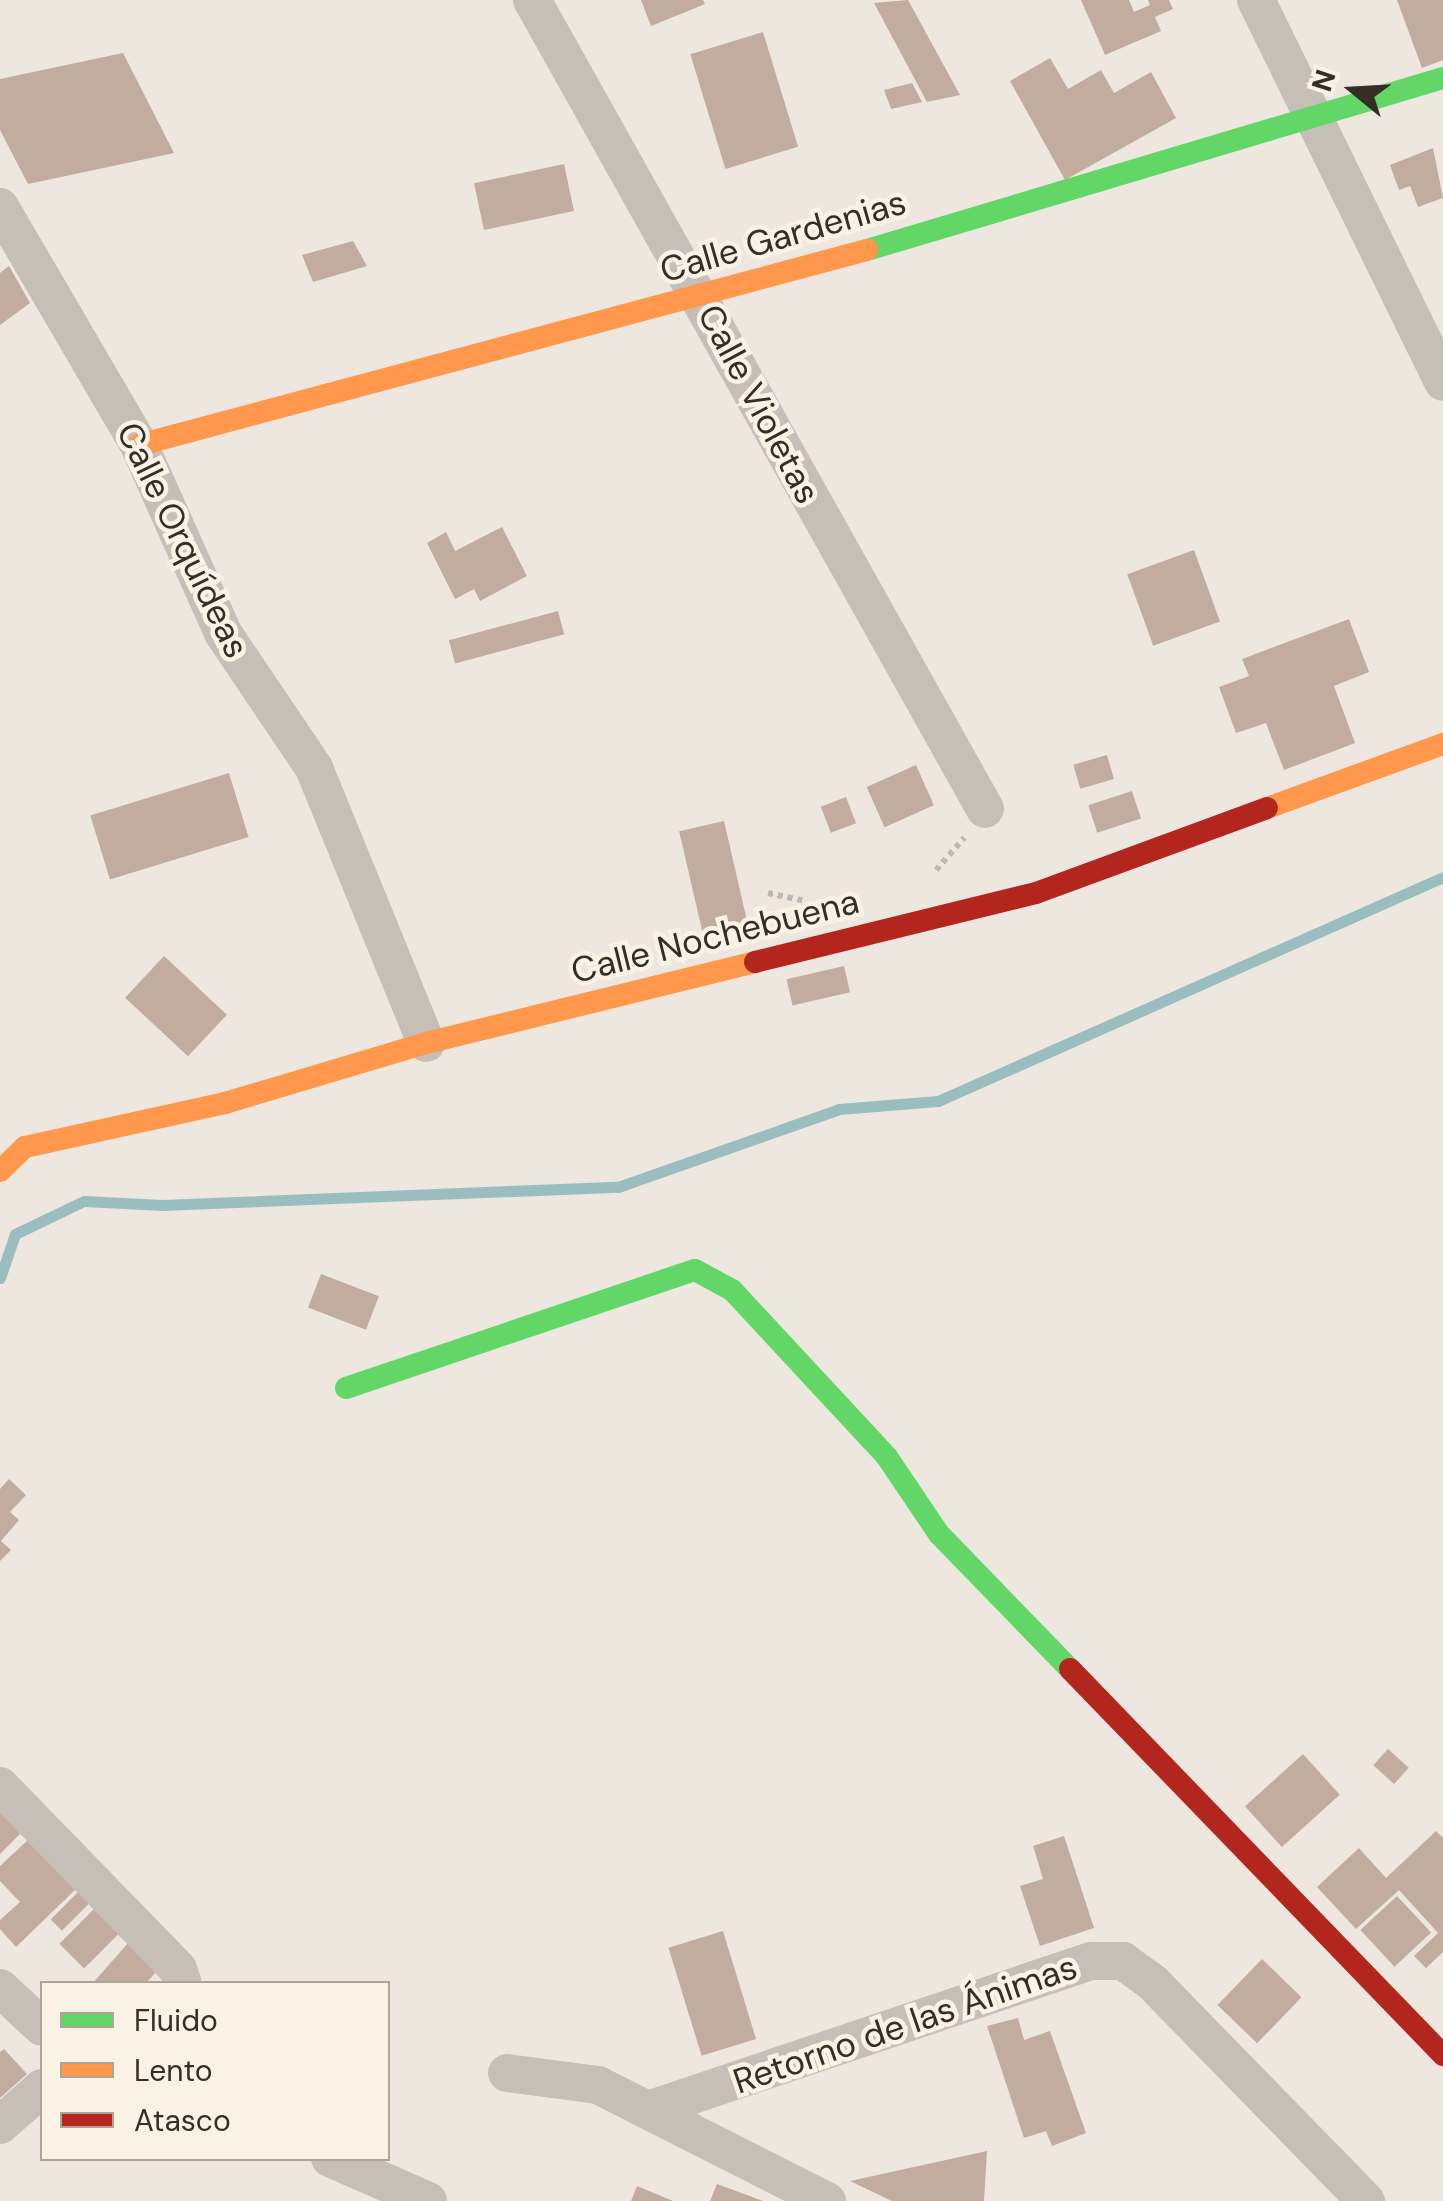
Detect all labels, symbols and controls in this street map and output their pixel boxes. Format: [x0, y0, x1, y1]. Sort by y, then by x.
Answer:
north arrow [1303, 40, 1403, 140]
text: N [1303, 65, 1345, 96]
street label: Calle Gardenias [655, 181, 911, 291]
street label: Calle Violetas [689, 297, 829, 511]
street label: Calle Orquídeas [108, 416, 258, 664]
street label: Calle Nochebuena [567, 880, 863, 992]
street label: Retorno de las Ánimas [728, 1945, 1082, 2103]
legend [40, 1981, 390, 2161]
text: Fluido [134, 2001, 218, 2040]
text: Lento [134, 2051, 213, 2090]
text: Atasco [134, 2101, 231, 2140]

